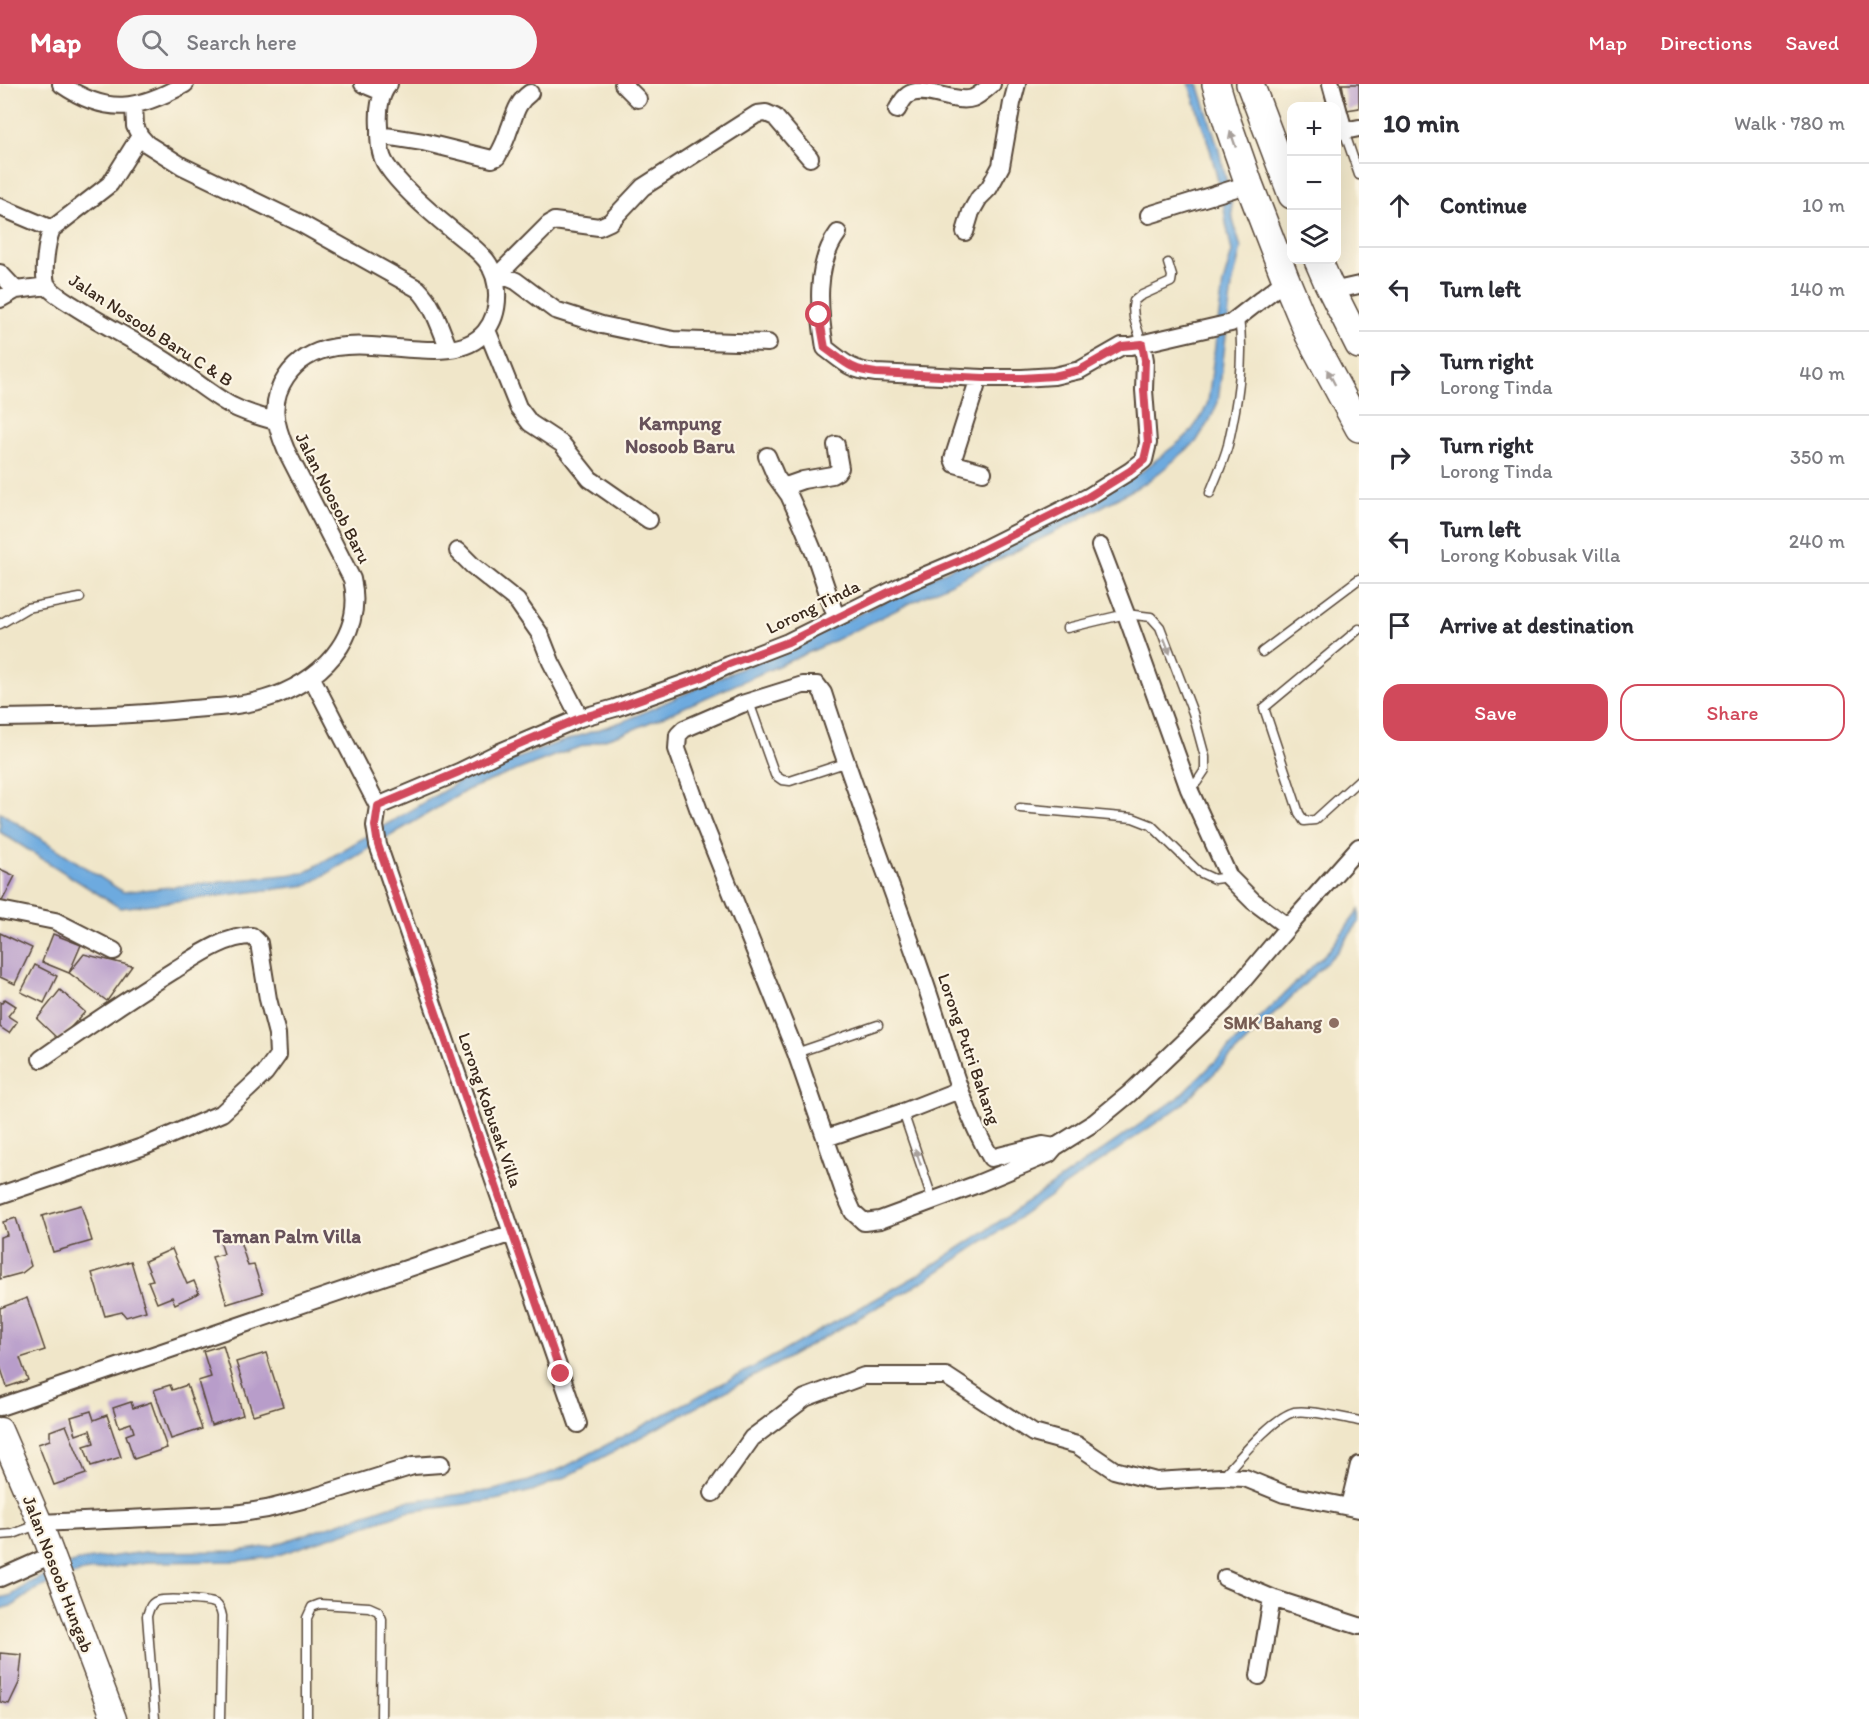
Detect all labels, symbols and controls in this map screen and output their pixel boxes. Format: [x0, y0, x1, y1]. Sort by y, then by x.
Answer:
search box [117, 15, 537, 69]
text: Map [30, 25, 81, 59]
icon: search [138, 26, 171, 59]
text: Search here [186, 29, 297, 56]
text: Map [1589, 30, 1627, 55]
text: Directions [1660, 30, 1752, 55]
text: Saved [1785, 30, 1839, 55]
map controls [1287, 102, 1341, 264]
button: + [1287, 102, 1341, 156]
text: 10 min [1383, 107, 1459, 139]
text: Walk · 780 m [1734, 111, 1845, 135]
one-way arrow [1228, 130, 1238, 148]
button: − [1287, 156, 1341, 210]
icon: ahead [1383, 189, 1416, 222]
text: Continue [1440, 192, 1527, 219]
text: 10 m [1802, 193, 1845, 217]
button: layers [1287, 210, 1341, 264]
street label: Jalan Nosoob Baru C & B [65, 269, 237, 391]
icon: left [1383, 273, 1416, 306]
text: Turn left [1440, 276, 1521, 303]
text: 140 m [1790, 277, 1845, 301]
route start [805, 301, 831, 327]
text: Turn right [1440, 348, 1534, 375]
icon: right [1383, 357, 1416, 390]
text: 40 m [1799, 361, 1845, 385]
one-way arrow [1326, 368, 1336, 385]
text: Lorong Tinda [1440, 375, 1553, 399]
district label: Kampung Nosoob Baru [625, 411, 735, 458]
street label: Jalan Noosob Baru [290, 429, 376, 567]
text: Turn right [1440, 432, 1534, 459]
icon: right [1383, 441, 1416, 474]
text: 350 m [1790, 445, 1845, 469]
text: Lorong Tinda [1440, 459, 1553, 483]
text: Turn left [1440, 516, 1521, 543]
icon: left [1383, 525, 1416, 558]
text: 240 m [1789, 529, 1845, 553]
text: Lorong Kobusak Villa [1440, 543, 1620, 567]
street label: Lorong Tinda [763, 575, 864, 639]
icon: arrive [1383, 609, 1416, 642]
text: Arrive at destination [1440, 612, 1634, 639]
one-way arrow [1163, 637, 1172, 655]
button: Save [1383, 684, 1608, 741]
button: Share [1620, 684, 1845, 741]
street label: Lorong Putri Bahang [933, 971, 1005, 1128]
place label: SMK Bahang [1223, 1012, 1323, 1034]
marker: SMK Bahang [1327, 1016, 1341, 1030]
street label: Lorong Kobusak Villa [453, 1030, 527, 1191]
one-way arrow [913, 1147, 922, 1165]
district label: Taman Palm Villa [212, 1224, 361, 1248]
route end [547, 1360, 573, 1386]
street label: Jalan Nosoob Hungab [18, 1492, 98, 1656]

